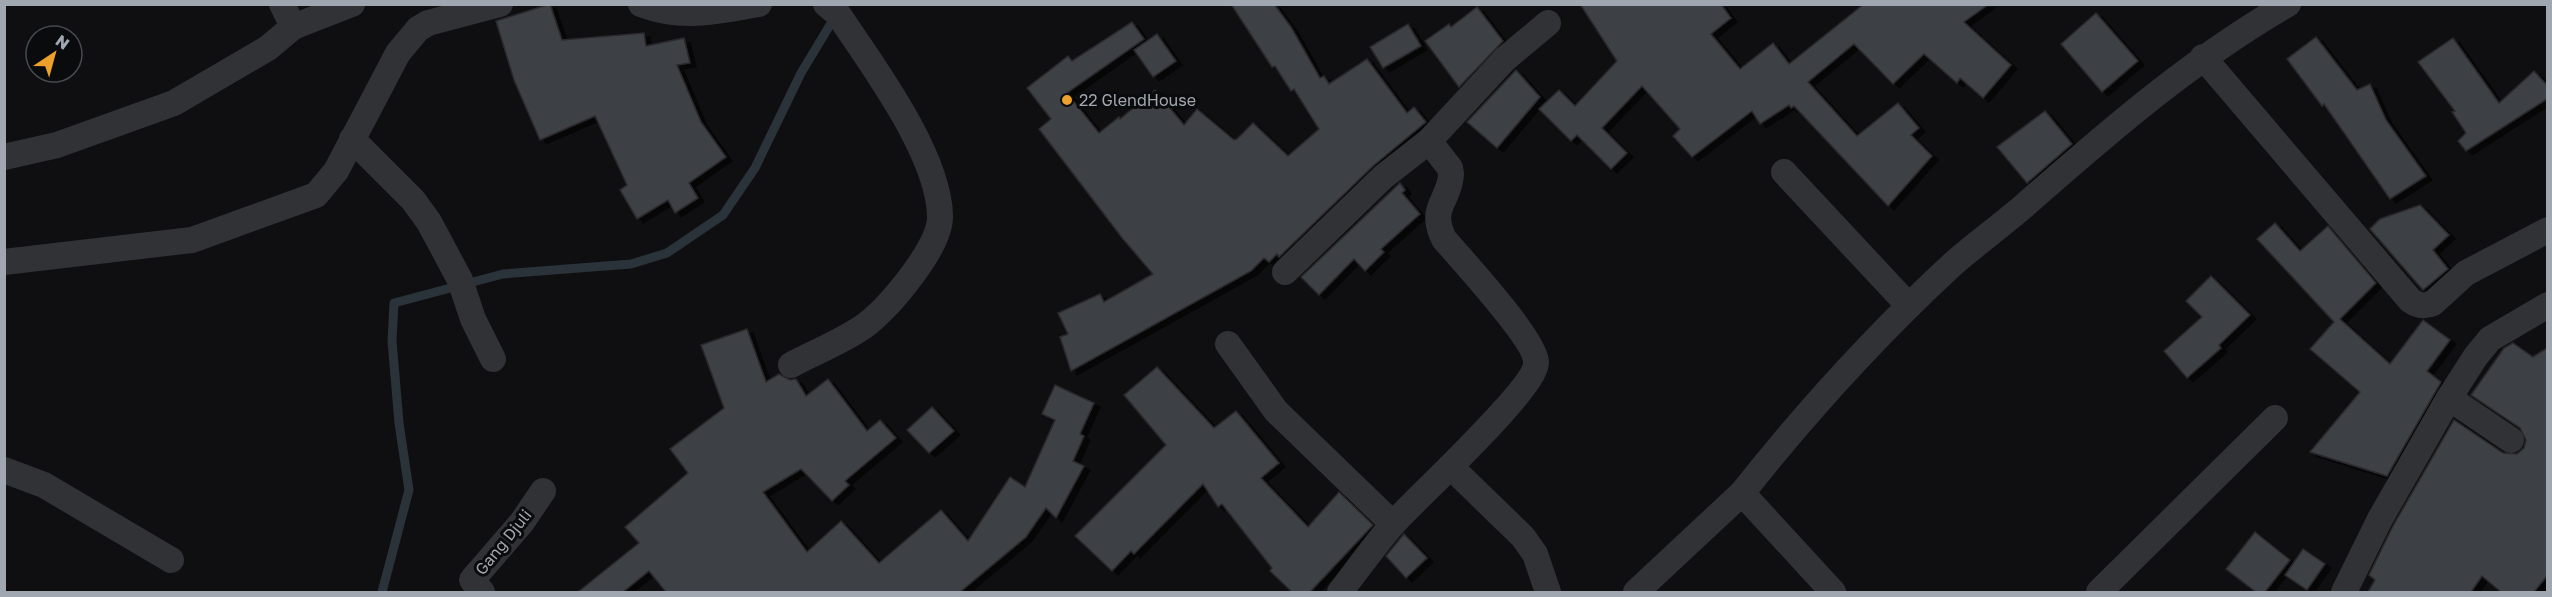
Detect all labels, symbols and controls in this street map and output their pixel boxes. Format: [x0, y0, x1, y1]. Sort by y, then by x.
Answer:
north arrow [24, 24, 84, 84]
text: N [52, 30, 74, 54]
place label: 22 GlendHouse [1079, 90, 1196, 110]
marker: 22 GlendHouse [1060, 93, 1074, 107]
street label: Gang Djuli [471, 505, 535, 579]

